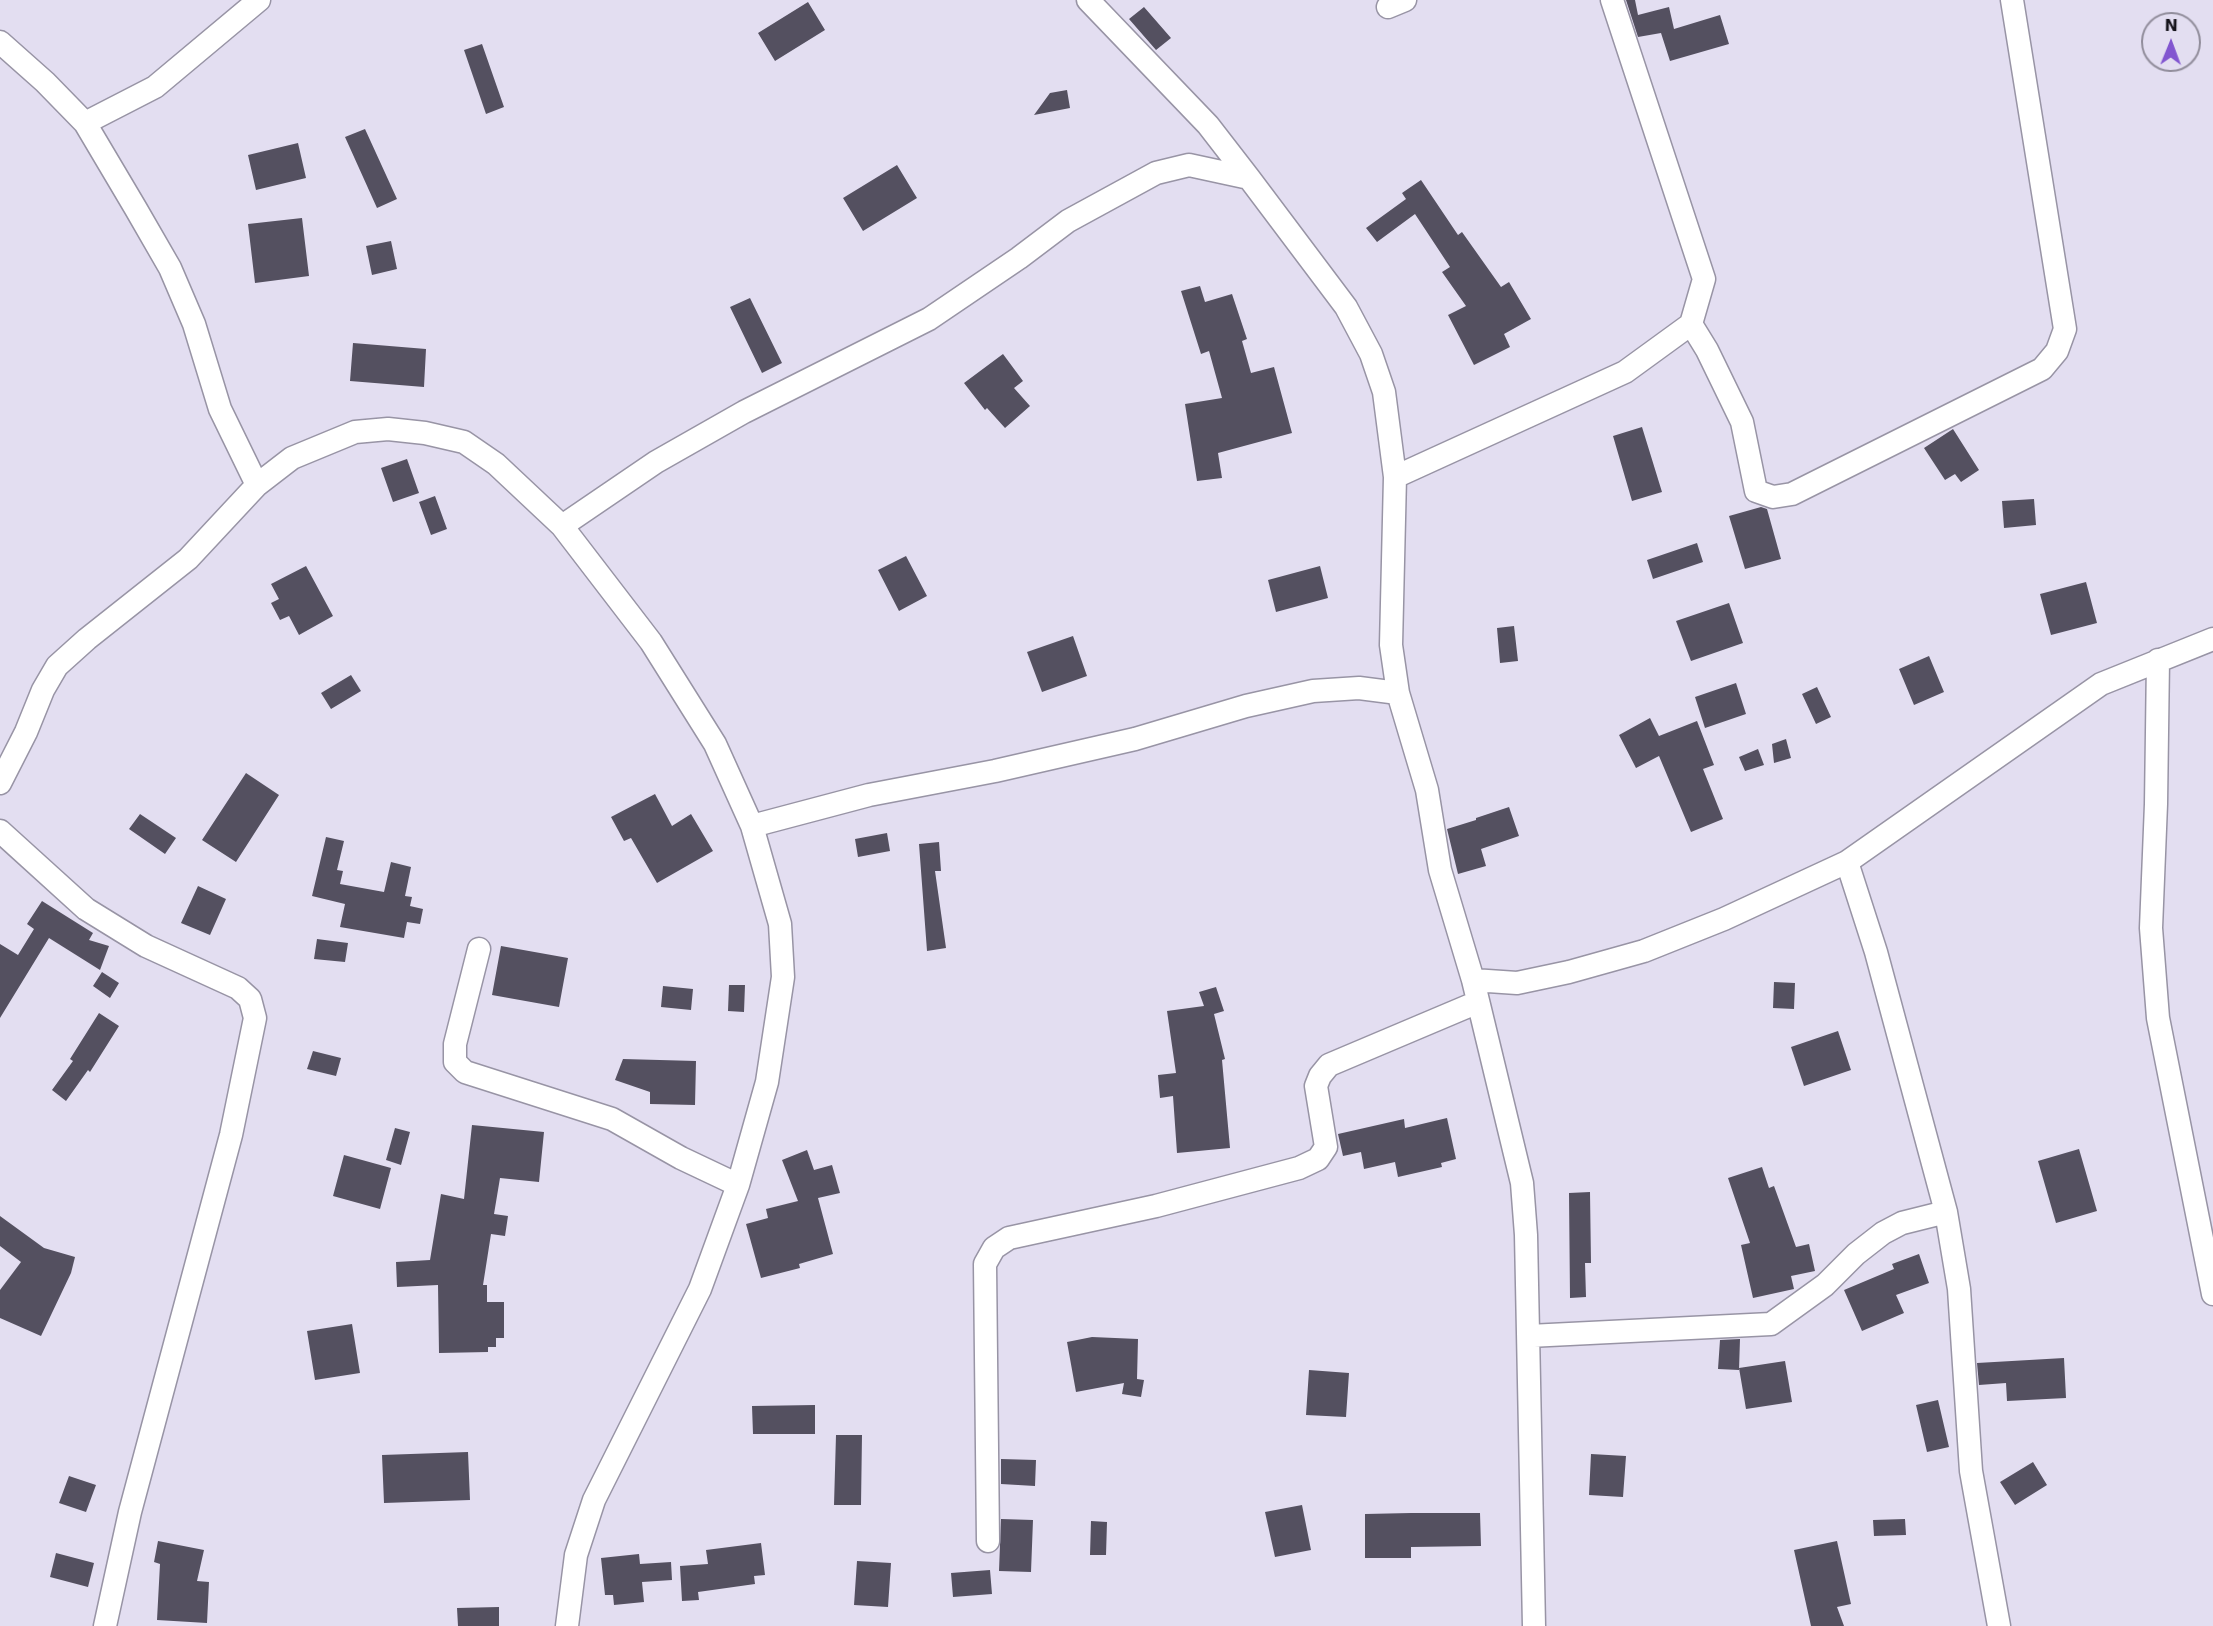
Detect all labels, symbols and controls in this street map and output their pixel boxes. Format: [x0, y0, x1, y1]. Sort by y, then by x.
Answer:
north arrow [2141, 12, 2201, 72]
text: N [2164, 16, 2178, 35]

